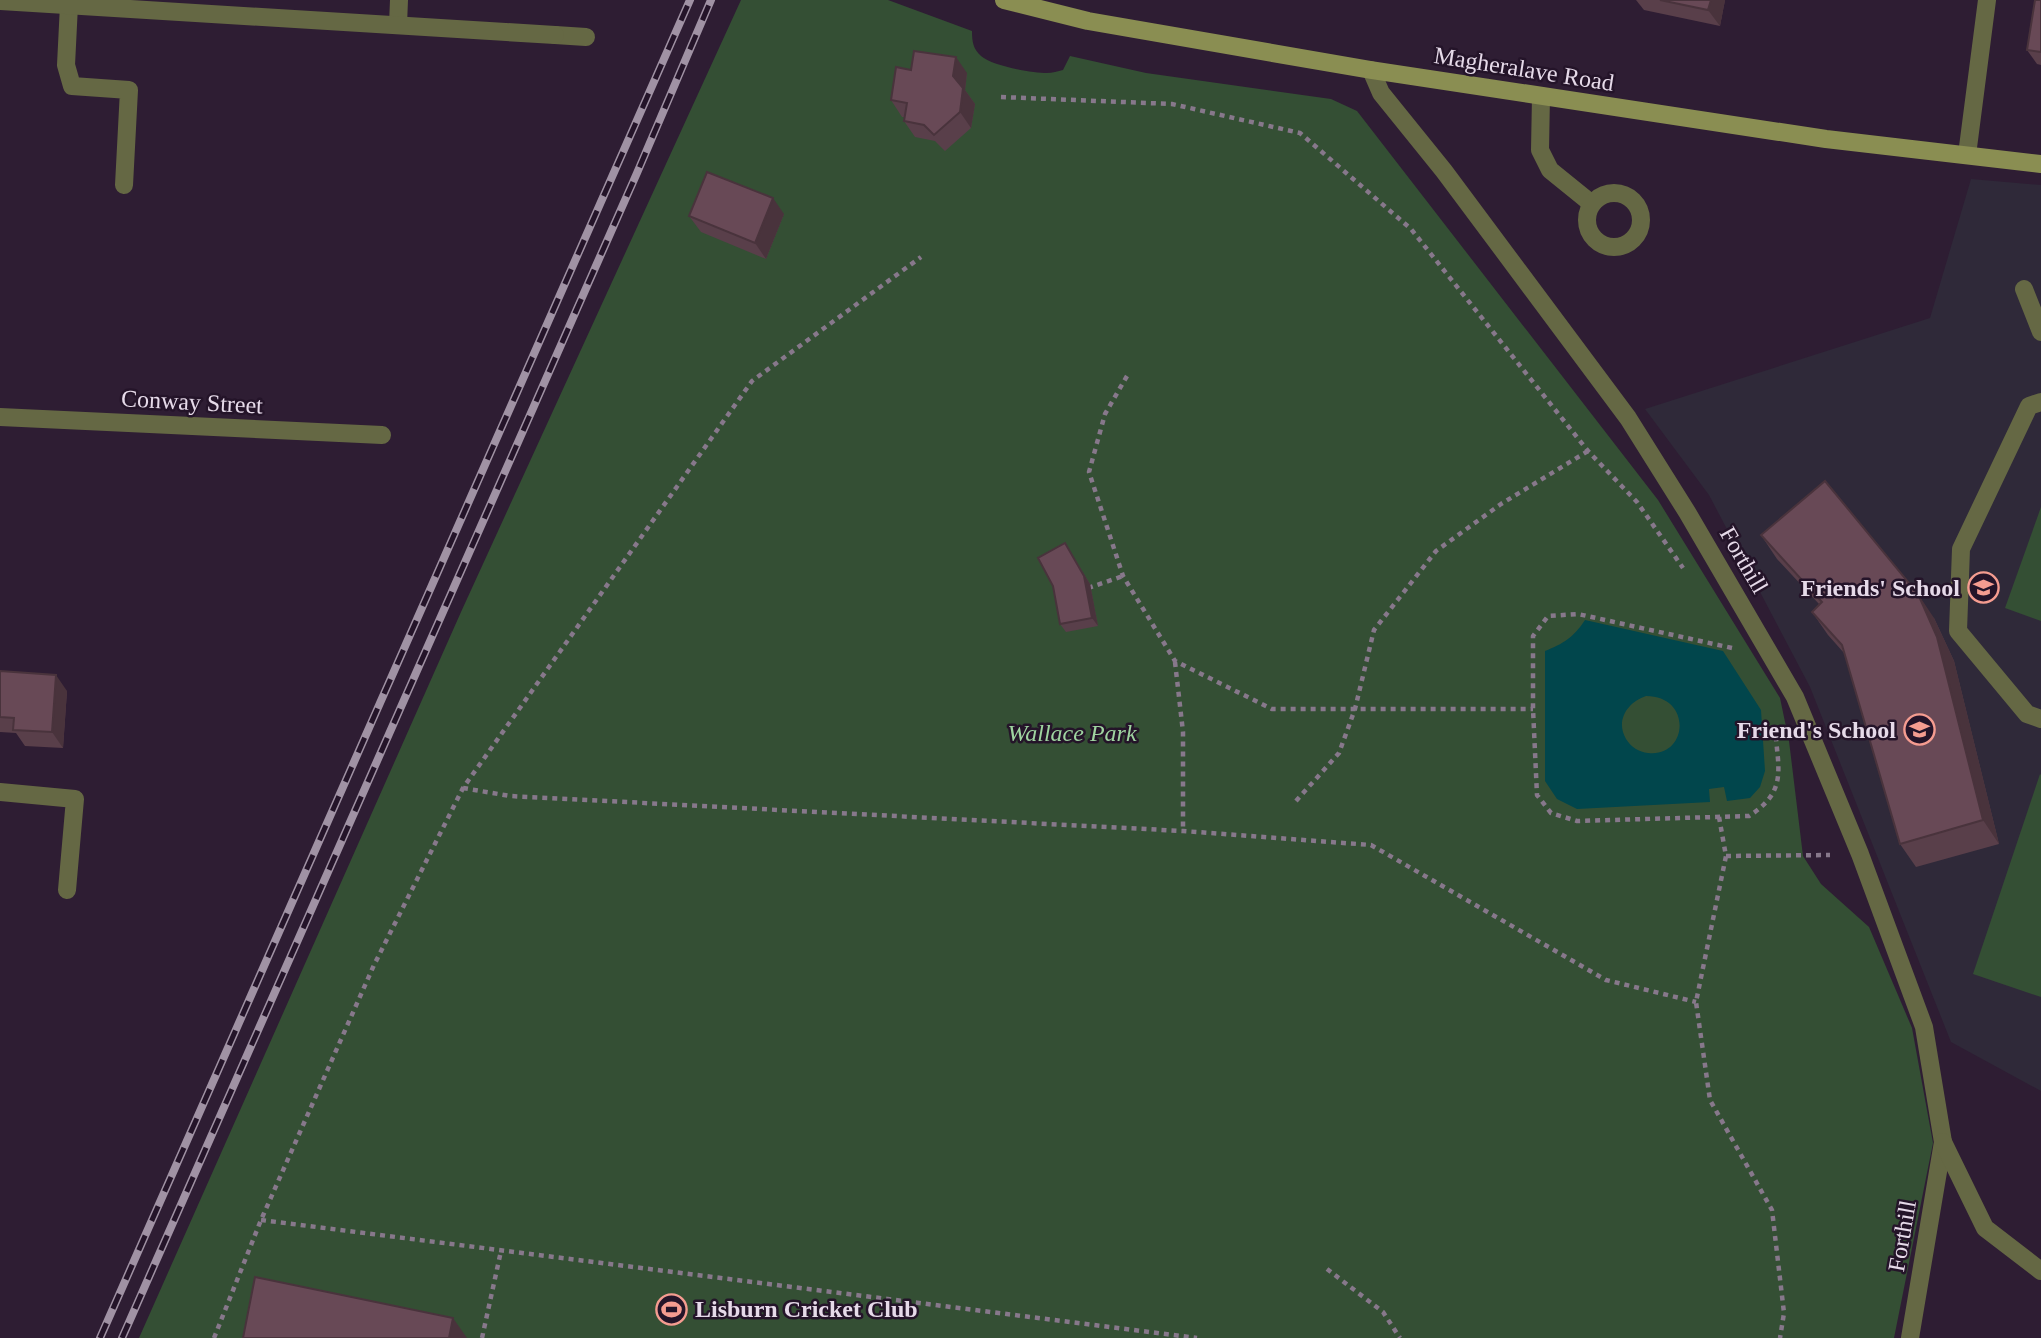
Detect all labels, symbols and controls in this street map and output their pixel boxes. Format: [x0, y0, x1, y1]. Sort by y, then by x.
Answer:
street label: Magheralave Road [1432, 42, 1616, 96]
street label: Conway Street [120, 385, 264, 419]
street label: Forthill [1715, 522, 1773, 598]
school or university icon: Friends' School [1966, 571, 2000, 605]
place label: Friends' School [1801, 575, 1960, 601]
school or university icon: Friend's School [1902, 713, 1936, 747]
place label: Friend's School [1737, 717, 1896, 743]
park label: Wallace Park [1007, 720, 1137, 746]
street label: Forthill [1883, 1198, 1921, 1274]
sports icon: Lisburn Cricket Club [655, 1292, 689, 1326]
place label: Lisburn Cricket Club [695, 1296, 918, 1322]

